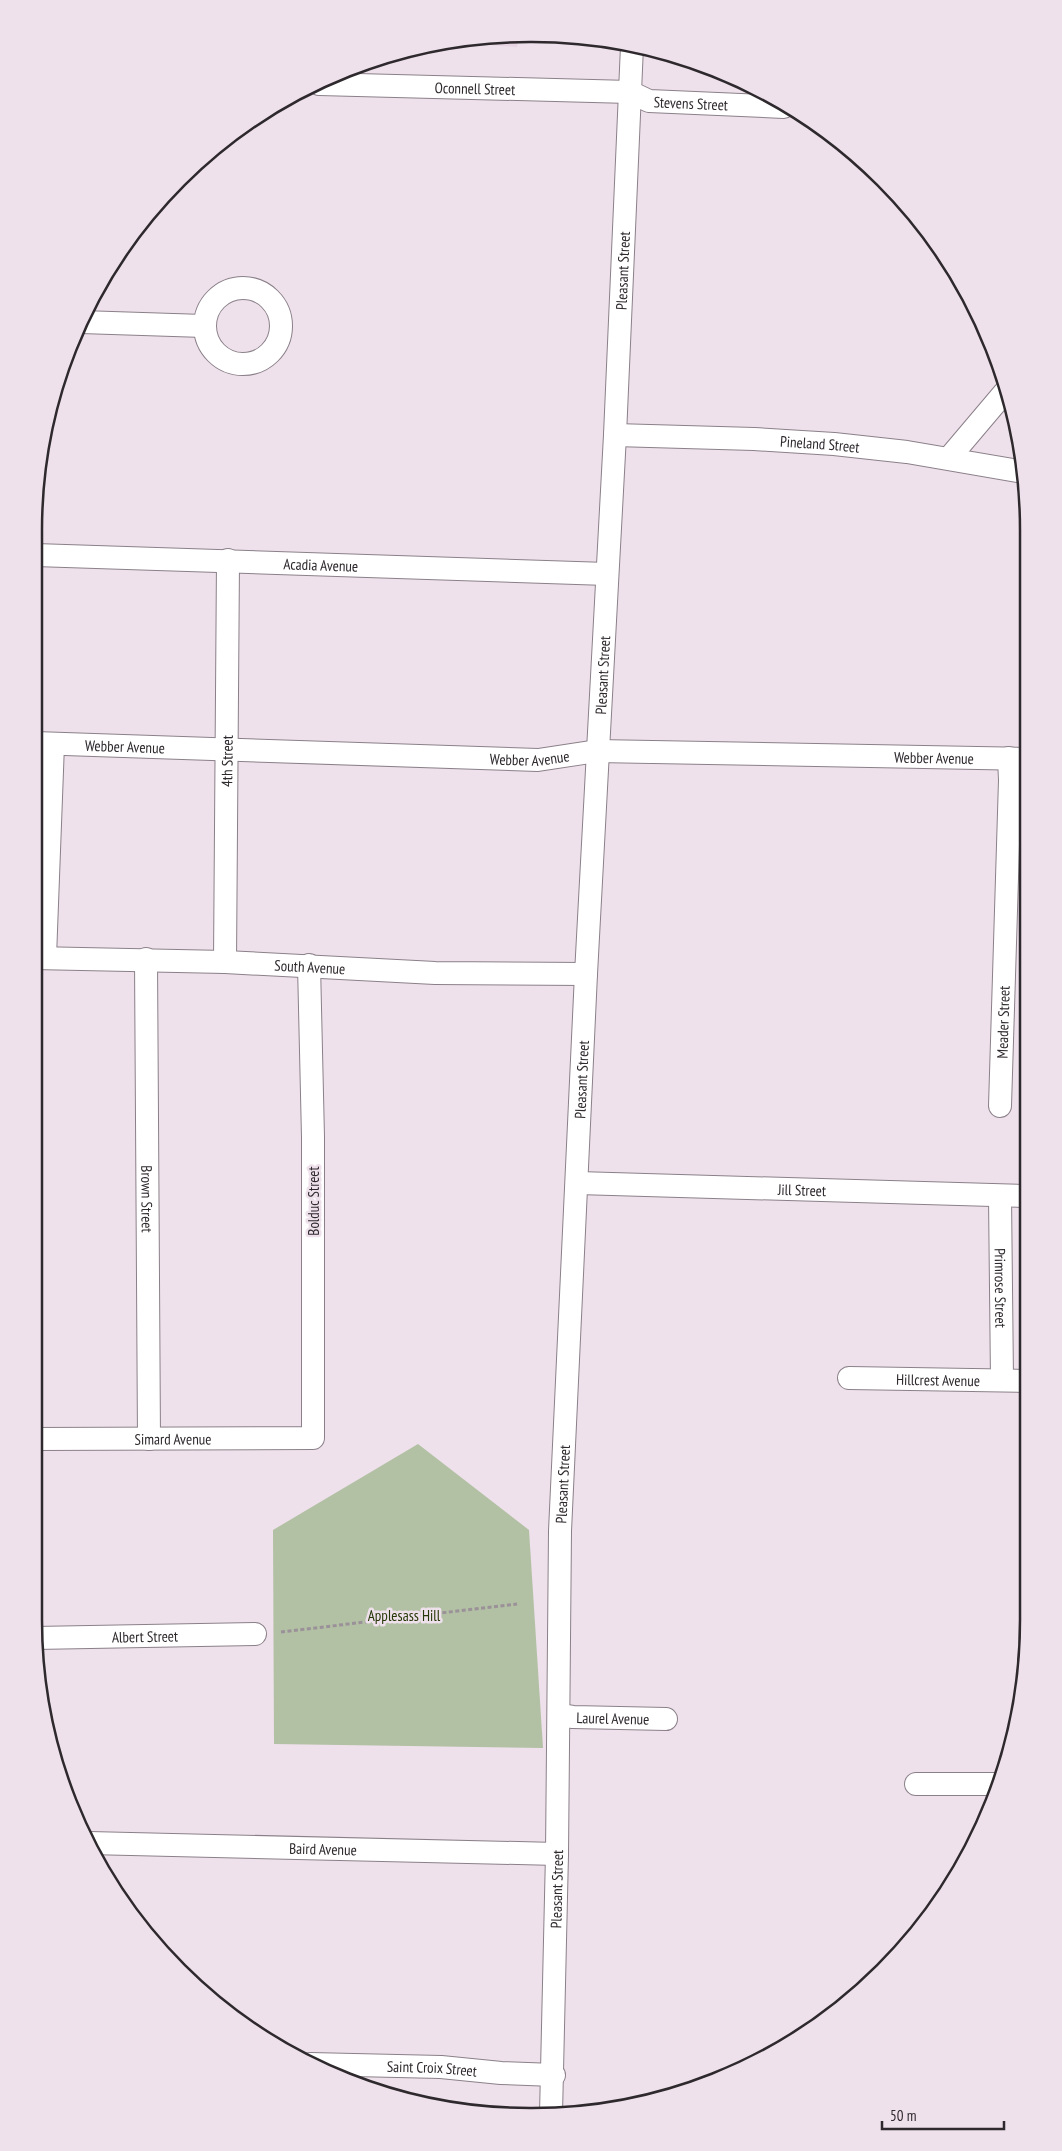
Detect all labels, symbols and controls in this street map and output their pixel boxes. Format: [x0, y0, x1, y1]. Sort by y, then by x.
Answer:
street label: Oconnell Street [434, 77, 515, 99]
street label: Stevens Street [653, 92, 728, 114]
street label: Pleasant Street [611, 231, 633, 310]
street label: Pineland Street [779, 431, 861, 456]
street label: Acadia Avenue [283, 554, 359, 575]
street label: Pleasant Street [590, 635, 614, 715]
street label: Webber Avenue [85, 735, 165, 757]
street label: 4th Street [217, 735, 236, 787]
street label: Webber Avenue [489, 746, 571, 770]
street label: Webber Avenue [894, 747, 974, 768]
street label: South Avenue [274, 955, 346, 978]
street label: Meader Street [992, 985, 1013, 1059]
street label: Pleasant Street [570, 1040, 592, 1119]
street label: Brown Street [138, 1165, 157, 1233]
street label: Bolduc Street [304, 1166, 323, 1236]
street label: Jill Street [777, 1179, 826, 1200]
street label: Primrose Street [991, 1248, 1011, 1328]
street label: Hillcrest Avenue [896, 1369, 980, 1390]
street label: Simard Avenue [135, 1429, 211, 1448]
street label: Pleasant Street [551, 1444, 574, 1524]
park label: Applesass Hill [368, 1606, 441, 1625]
street label: Albert Street [112, 1626, 178, 1646]
street label: Laurel Avenue [576, 1708, 650, 1728]
street label: Baird Avenue [289, 1838, 357, 1859]
street label: Pleasant Street [546, 1850, 567, 1929]
street label: Saint Croix Street [387, 2056, 478, 2080]
scale bar [882, 2098, 1004, 2130]
text: 50 m [890, 2106, 916, 2125]

